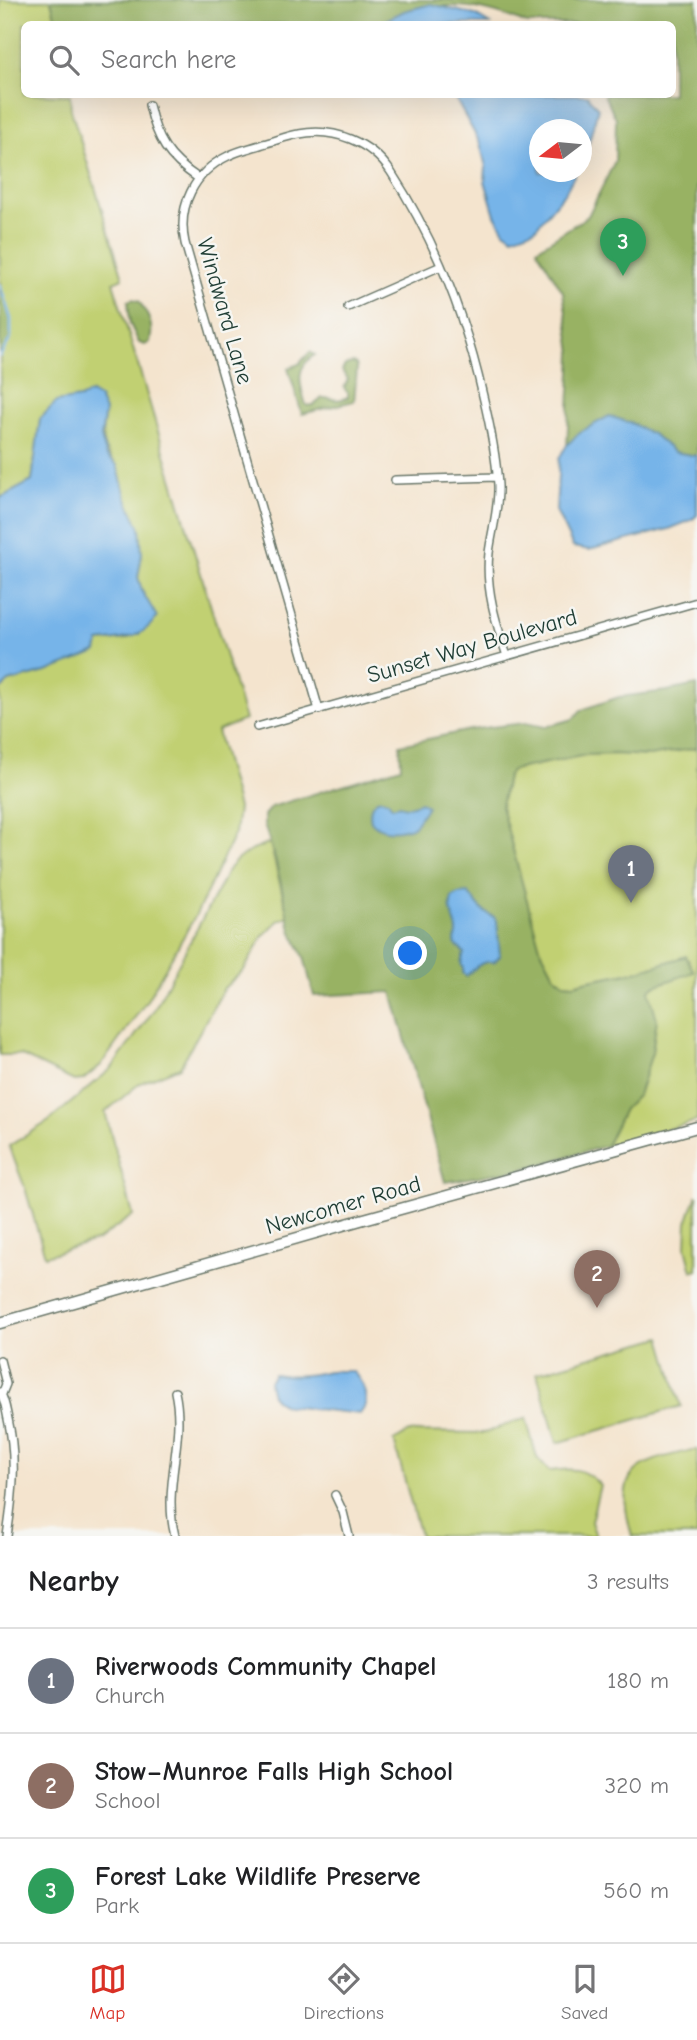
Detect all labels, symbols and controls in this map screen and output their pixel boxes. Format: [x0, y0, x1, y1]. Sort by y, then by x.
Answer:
search box [21, 21, 676, 98]
icon: search [45, 41, 83, 79]
text: Search here [101, 45, 236, 75]
north arrow [529, 119, 592, 182]
pin: 3 [600, 218, 646, 276]
street label: Windward Lane [191, 235, 259, 387]
street label: Sunset Way Boulevard [364, 603, 580, 689]
pin: 1 [608, 845, 654, 903]
your location [393, 936, 427, 970]
street label: Newcomer Road [262, 1170, 424, 1240]
pin: 2 [574, 1250, 620, 1308]
text: Nearby [28, 1564, 119, 1599]
text: 3 results [587, 1568, 669, 1595]
text: Riverwoods Community Chapel [95, 1652, 436, 1682]
text: 1 [46, 1667, 56, 1694]
text: 180 m [607, 1667, 669, 1694]
text: Church [95, 1682, 165, 1709]
text: Stow–Munroe Falls High School [95, 1757, 453, 1787]
text: 2 [45, 1772, 57, 1799]
text: 320 m [605, 1772, 669, 1799]
text: School [95, 1787, 160, 1814]
text: Forest Lake Wildlife Preserve [95, 1862, 421, 1892]
text: 3 [45, 1877, 57, 1904]
text: 560 m [603, 1877, 669, 1904]
text: Park [95, 1892, 139, 1919]
tab: Map [89, 1960, 127, 2024]
tab: Directions [304, 1960, 384, 2024]
tab: Saved [561, 1960, 608, 2024]

